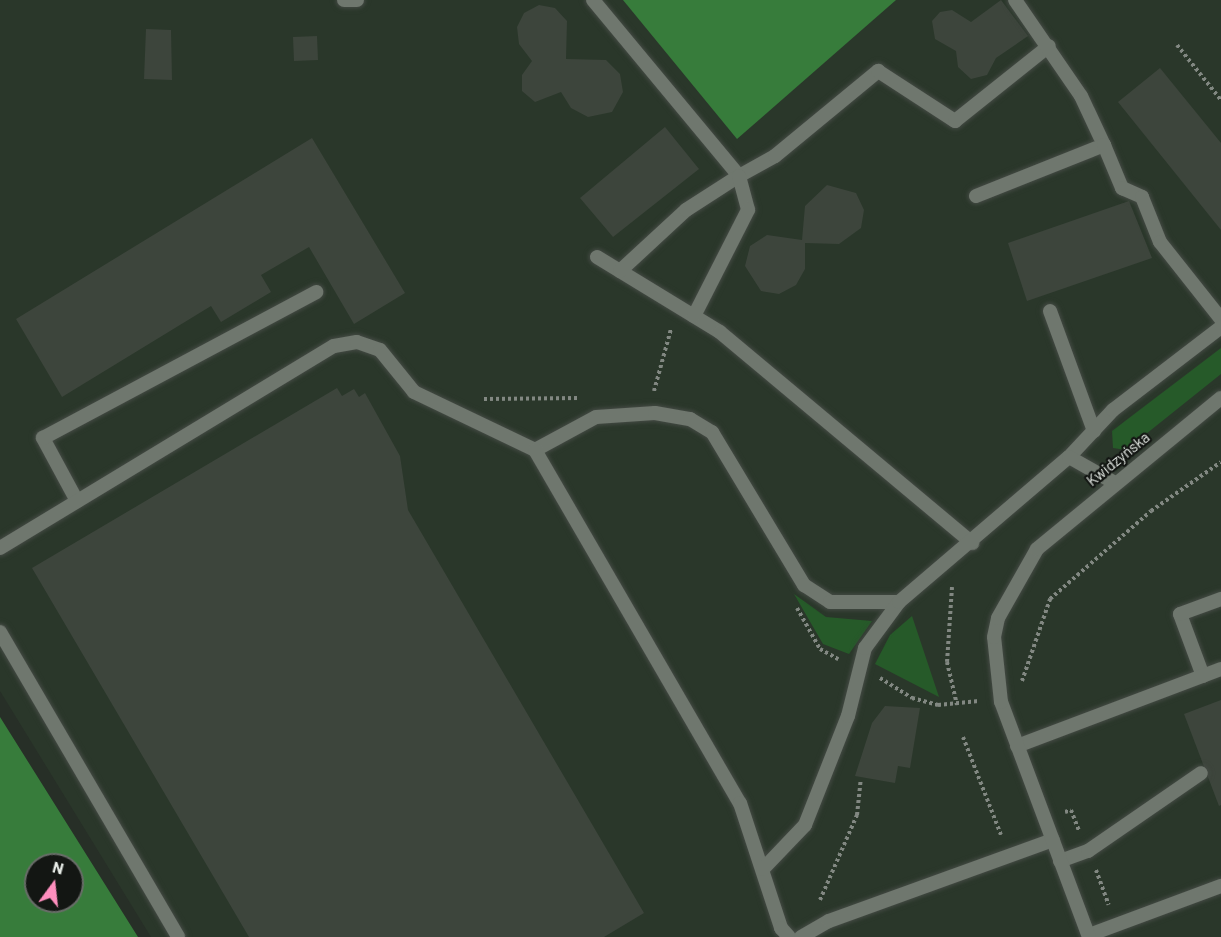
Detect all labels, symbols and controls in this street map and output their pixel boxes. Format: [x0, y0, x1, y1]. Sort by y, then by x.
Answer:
street label: Kwidzyńska [1083, 428, 1153, 490]
north arrow [24, 853, 84, 913]
text: N [51, 857, 66, 878]

